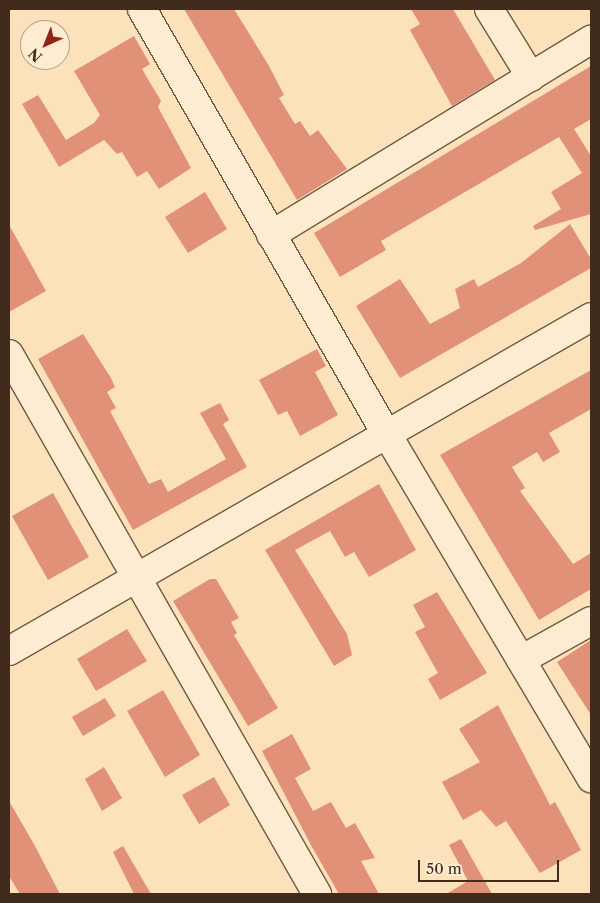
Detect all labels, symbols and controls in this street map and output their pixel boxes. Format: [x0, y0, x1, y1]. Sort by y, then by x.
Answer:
north arrow [20, 20, 70, 70]
text: N [25, 44, 46, 66]
scale bar [420, 850, 561, 882]
text: 50 m [426, 859, 462, 878]

